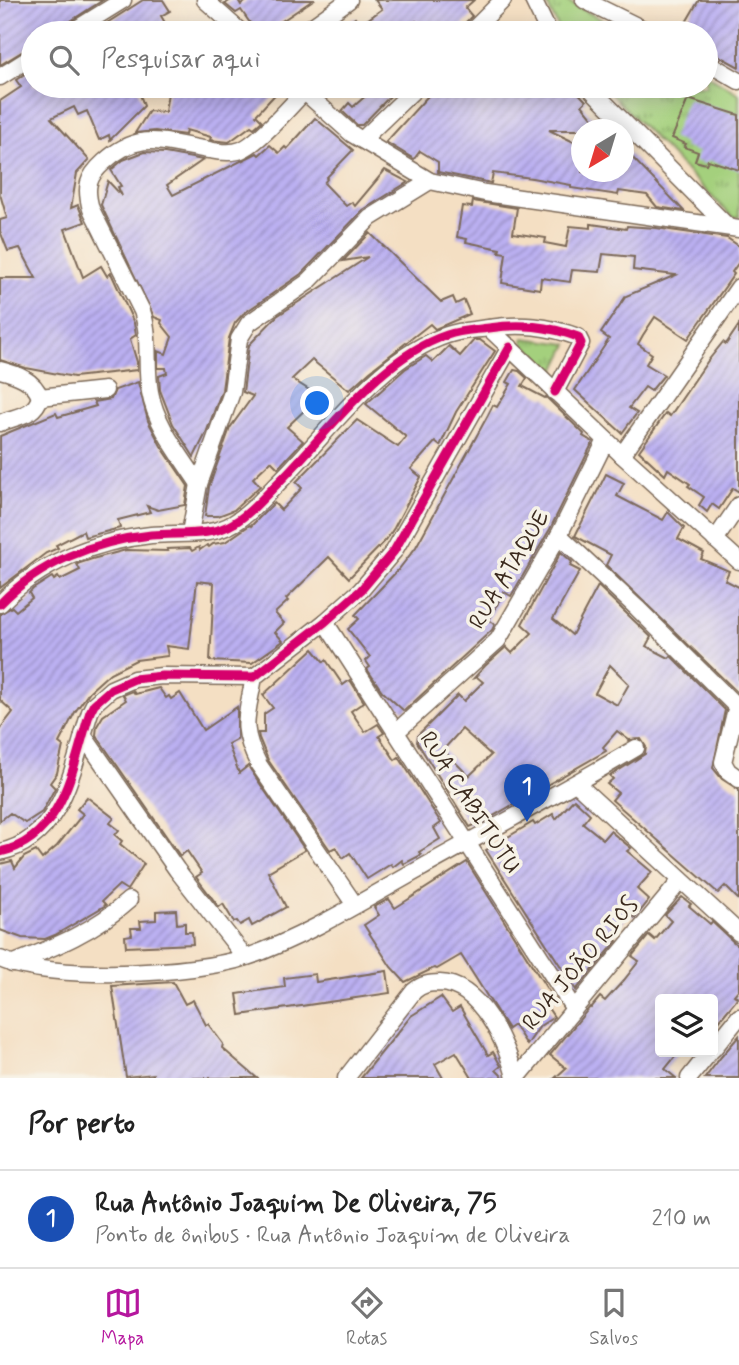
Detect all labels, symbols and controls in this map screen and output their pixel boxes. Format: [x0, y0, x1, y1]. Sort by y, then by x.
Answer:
search box [21, 21, 718, 98]
icon: search [45, 41, 83, 79]
text: Pesquisar aqui [101, 43, 260, 77]
north arrow [571, 119, 634, 182]
your location [300, 386, 334, 420]
street label: RUA ATAQUE [463, 505, 557, 635]
street label: RUA CABITUTU [412, 726, 526, 880]
pin: 1 [504, 764, 550, 822]
street label: RUA JOÃO RIOS [516, 891, 646, 1037]
map controls [655, 994, 718, 1057]
button: layers [655, 994, 718, 1057]
text: Por perto [28, 1104, 135, 1143]
text: Rua Antônio Joaquim De Oliveira, 75 [95, 1187, 497, 1221]
text: 1 [46, 1204, 56, 1234]
text: 210 m [651, 1204, 711, 1234]
text: Ponto de ônibus · Rua Antônio Joaquim de Oliveira [95, 1221, 570, 1251]
tab: Mapa [101, 1284, 144, 1351]
tab: Rotas [346, 1284, 387, 1351]
tab: Salvos [589, 1284, 638, 1351]

